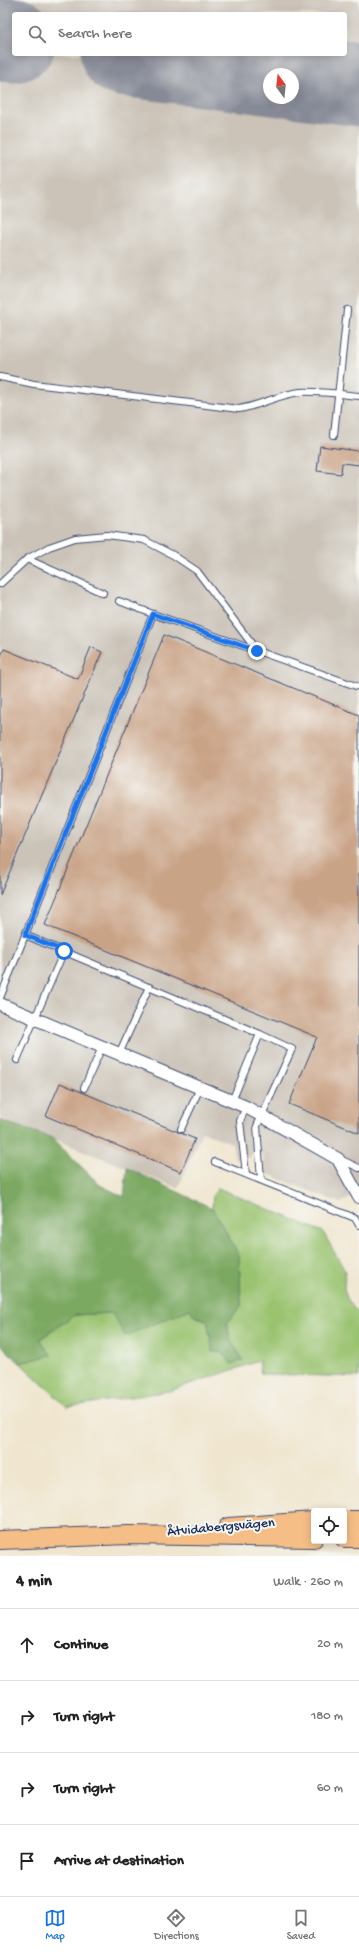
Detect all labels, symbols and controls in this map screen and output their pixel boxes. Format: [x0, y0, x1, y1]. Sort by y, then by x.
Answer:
search box [12, 12, 347, 56]
icon: search [26, 23, 48, 45]
text: Search here [58, 25, 132, 43]
north arrow [263, 68, 299, 104]
route end [248, 642, 266, 660]
route start [55, 942, 73, 960]
map controls [311, 1508, 347, 1544]
button: locate [311, 1508, 347, 1544]
street label: Åtvidabergsvägen [167, 1515, 276, 1541]
text: 4 min [16, 1572, 52, 1592]
text: Walk · 260 m [273, 1575, 343, 1590]
icon: ahead [16, 1634, 38, 1656]
text: Continue [54, 1636, 108, 1654]
text: 20 m [317, 1637, 343, 1652]
icon: right [16, 1706, 38, 1728]
text: Turn right [54, 1708, 114, 1726]
text: 180 m [311, 1709, 343, 1724]
icon: right [16, 1778, 38, 1800]
text: Turn right [54, 1780, 114, 1798]
text: 60 m [317, 1781, 343, 1796]
icon: arrive [16, 1850, 38, 1872]
text: Arrive at destination [54, 1852, 184, 1870]
tab: Map [44, 1907, 66, 1943]
tab: Directions [154, 1907, 199, 1943]
tab: Saved [287, 1907, 315, 1943]

